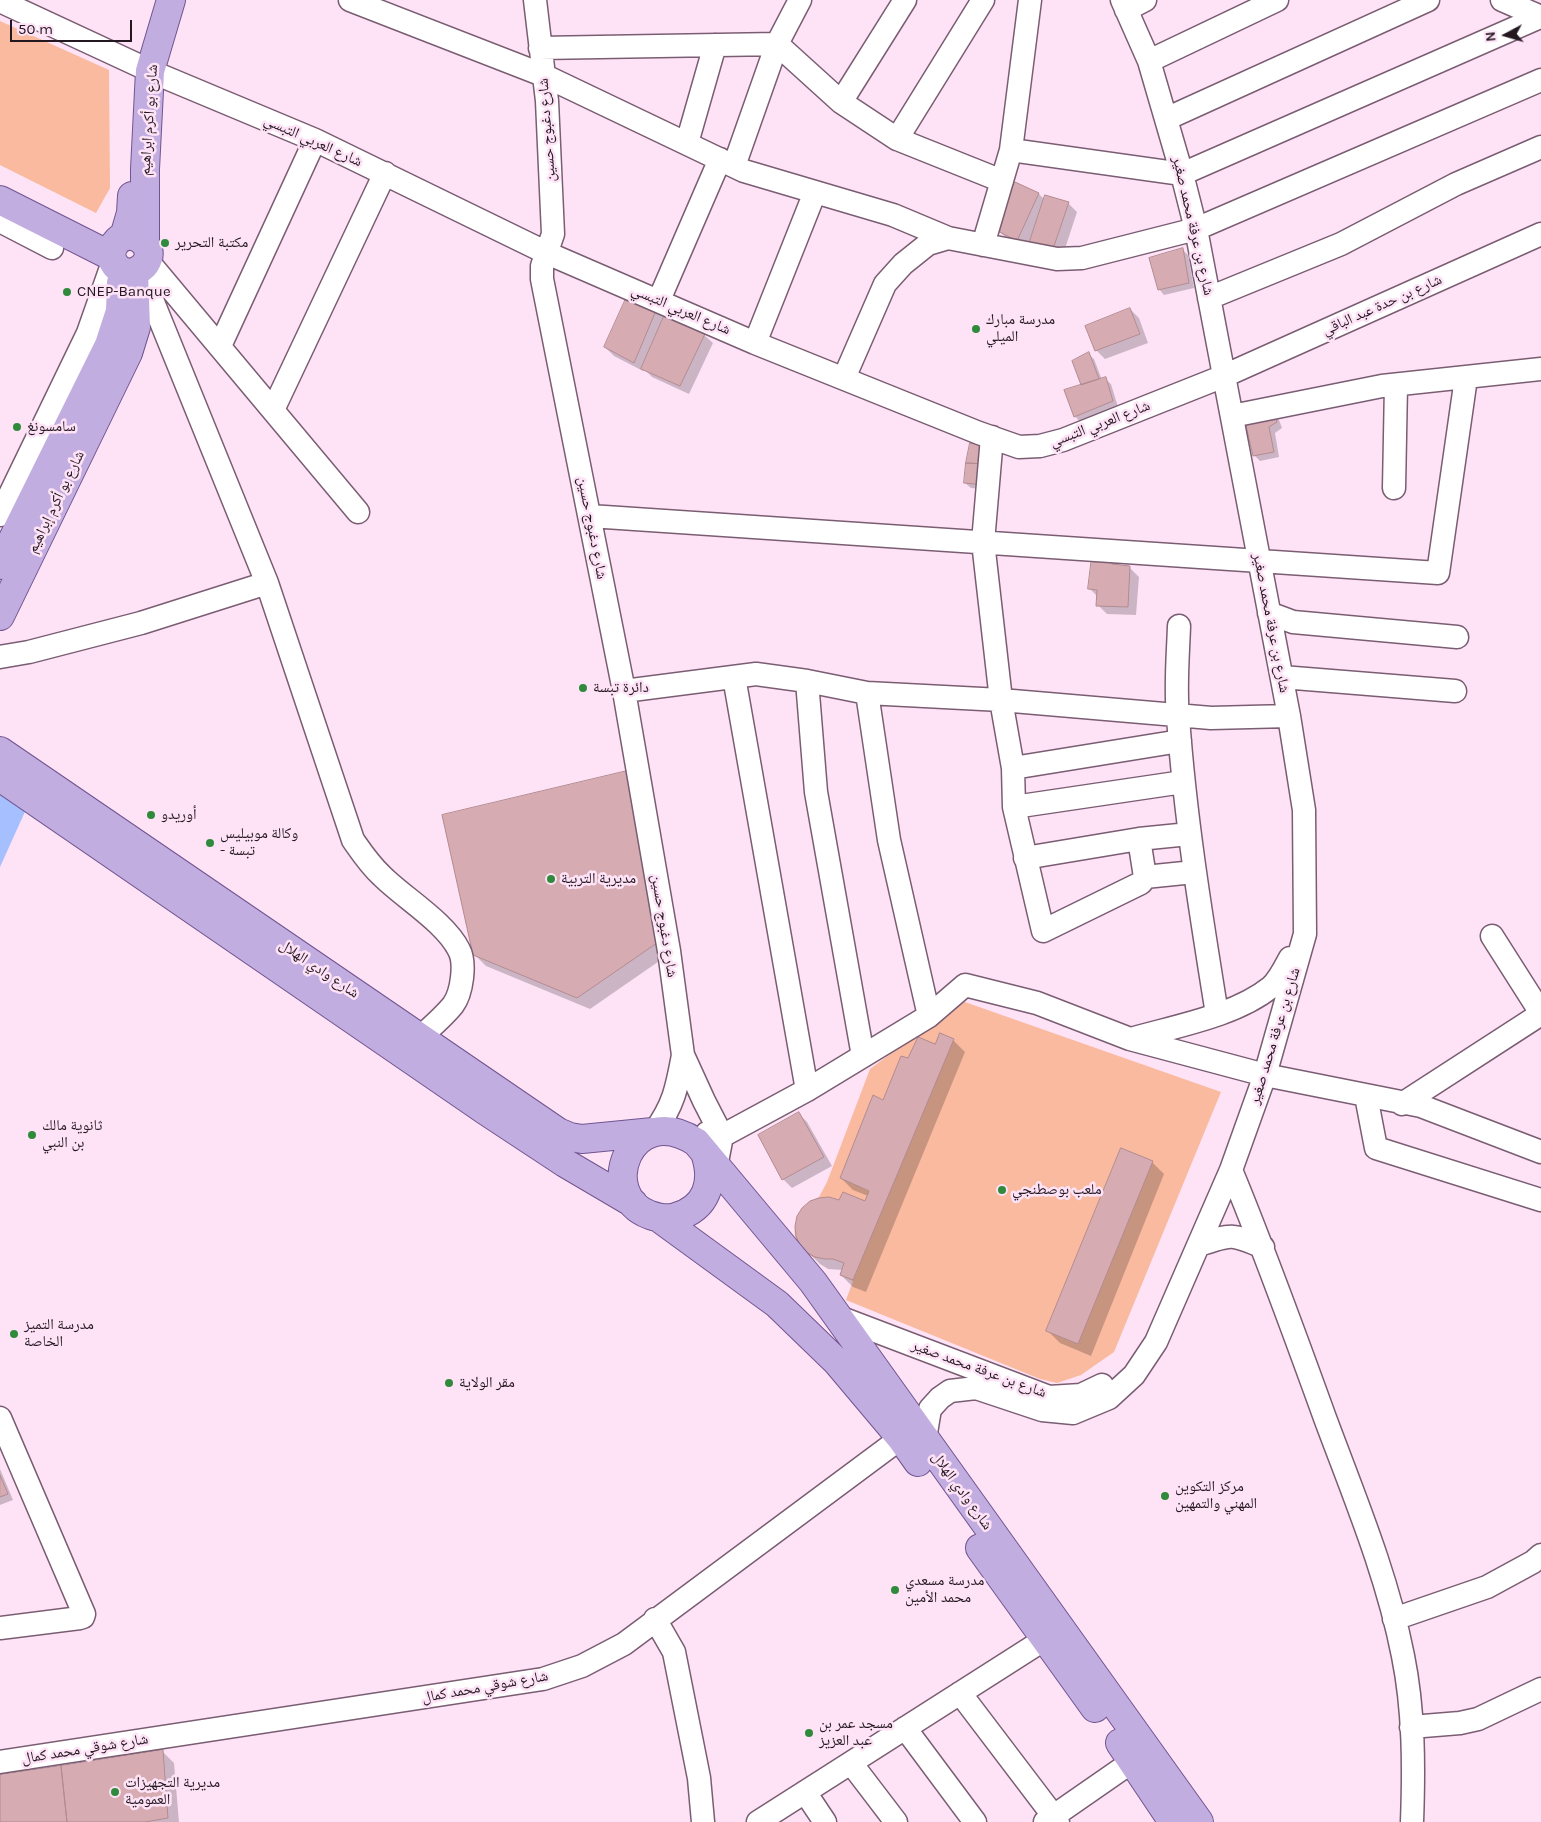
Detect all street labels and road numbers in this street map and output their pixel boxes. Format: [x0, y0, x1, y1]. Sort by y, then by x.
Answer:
street label: شارع بو أكرم ابراهيم [136, 64, 162, 176]
street label: شارع دغبوج حسين [534, 77, 560, 183]
street label: شارع العربي التبسي [261, 111, 365, 171]
street label: شارع بن عرفة محمد صغير [1168, 155, 1218, 297]
street label: شارع بن حدة عبد الباقي [1319, 271, 1445, 339]
street label: شارع العربي التبسي [629, 281, 733, 339]
street label: شارع العربي التبسي [1047, 397, 1153, 451]
street label: شارع بو أكرم إبراهيم [23, 448, 89, 556]
street label: شارع دغبوج حسين [573, 475, 611, 581]
street label: شارع بن عرفة محمد صغير [1249, 552, 1293, 694]
street label: شارع دغبوج حسين [647, 873, 681, 979]
street label: شارع وادي الهلال [276, 936, 362, 1002]
street label: شارع بن عرفة محمد صغير [1246, 965, 1304, 1107]
street label: شارع بن عرفة محمد صغير [909, 1336, 1049, 1402]
street label: شارع وادي الهلال [928, 1448, 996, 1534]
street label: شارع شوقي محمد كمال [420, 1667, 550, 1707]
street label: شارع شوقي محمد كمال [20, 1730, 150, 1768]

